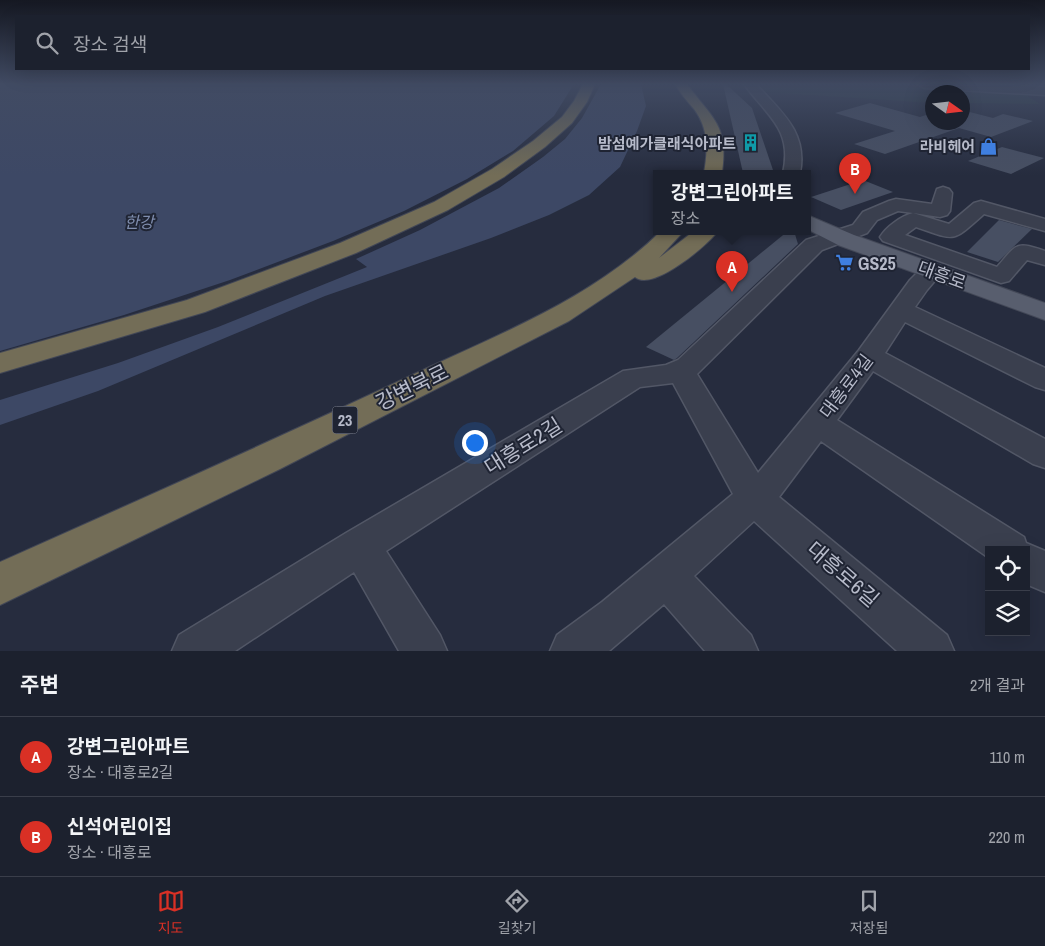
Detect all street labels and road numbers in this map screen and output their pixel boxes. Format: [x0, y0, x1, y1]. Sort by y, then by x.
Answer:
street label: 대흥로 [914, 255, 970, 295]
street label: 대흥로4길 [814, 349, 878, 423]
street label: 강변북로 [371, 357, 453, 417]
road number: 23 [332, 406, 358, 434]
street label: 대흥로2길 [478, 411, 568, 481]
street label: 대흥로6길 [801, 535, 885, 613]

